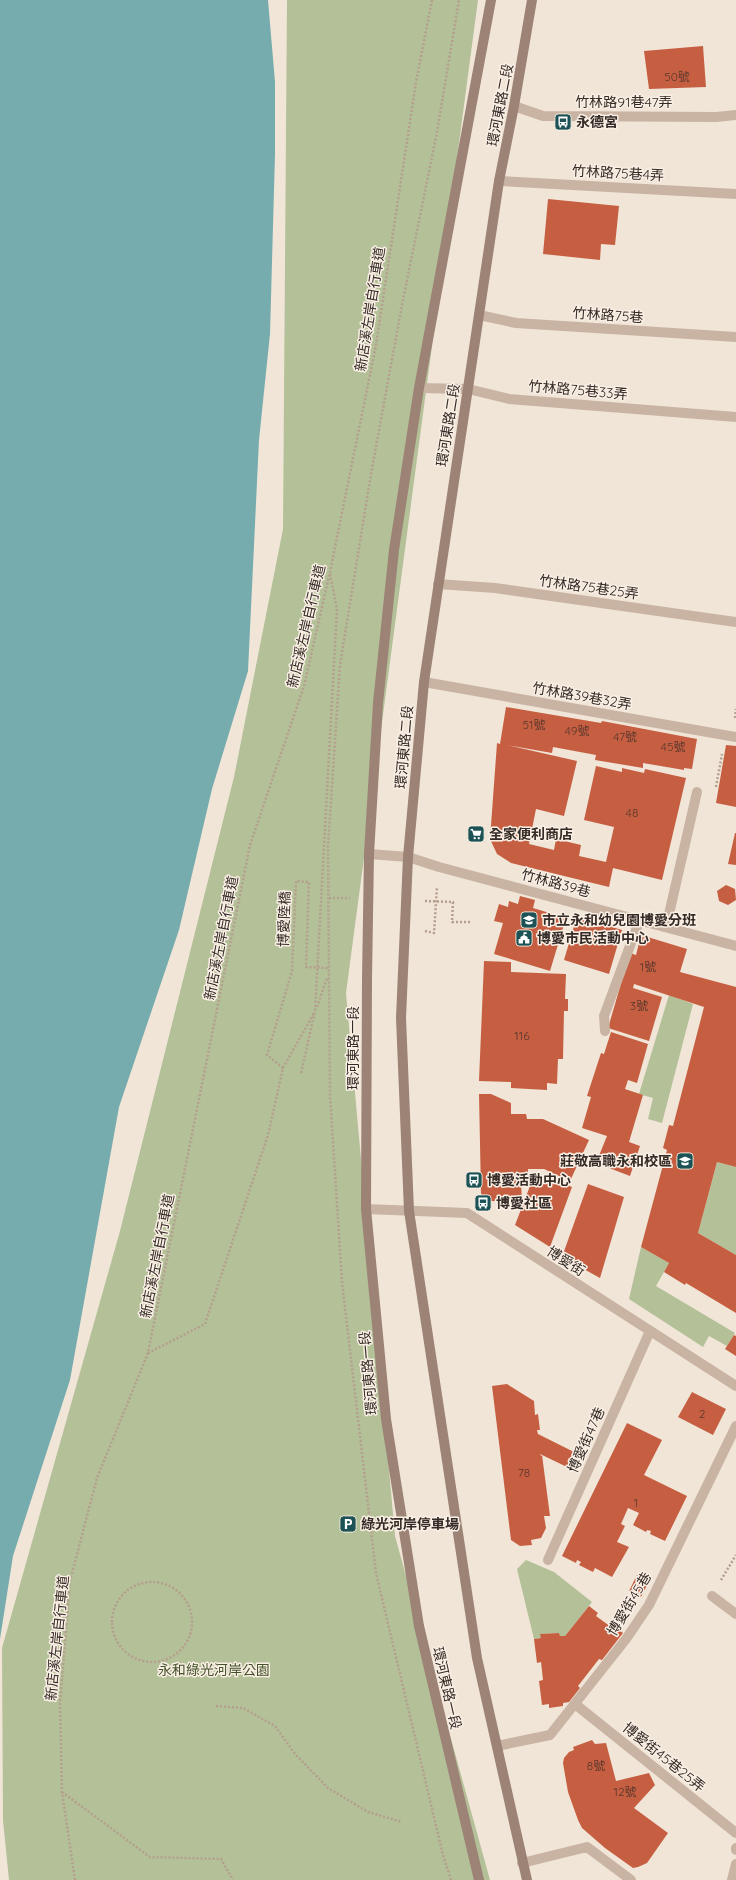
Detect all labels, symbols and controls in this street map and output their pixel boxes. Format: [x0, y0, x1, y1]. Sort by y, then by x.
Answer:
street label: 環河東路二段 [483, 62, 517, 148]
house number: 50號 [664, 69, 690, 84]
street label: 竹林路91巷47弄 [575, 93, 673, 111]
bus stop icon: 永德宮 [553, 112, 573, 132]
place label: 永德宮 [576, 113, 618, 131]
street label: 竹林路75巷4弄 [571, 162, 665, 184]
street label: 新店溪左岸自行車道 [351, 245, 389, 373]
street label: 竹林路75巷 [572, 304, 644, 326]
street label: 竹林路75巷33弄 [528, 377, 628, 403]
street label: 環河東路二段 [433, 382, 463, 468]
street label: 新店溪左岸自行車道 [283, 563, 329, 689]
street label: 竹林路75巷25弄 [538, 571, 640, 603]
street label: 竹林路39巷32弄 [531, 678, 633, 714]
street label: 環河東路二段 [391, 704, 417, 790]
house number: 51號 [523, 717, 545, 732]
house number: 49號 [565, 723, 589, 738]
house number: 47號 [613, 729, 637, 744]
house number: 45號 [661, 739, 685, 754]
house number: 48 [626, 805, 638, 820]
supermarket icon: 全家便利商店 [466, 824, 486, 844]
place label: 全家便利商店 [489, 825, 573, 843]
street label: 竹林路39巷 [519, 865, 593, 901]
street label: 新店溪左岸自行車道 [200, 874, 242, 1002]
street label: 博愛陸橋 [274, 891, 294, 947]
school or university icon: 市立永和幼兒園博愛分班 [519, 910, 539, 930]
place label: 市立永和幼兒園博愛分班 [542, 911, 696, 929]
public building icon: 博愛市民活動中心 [514, 928, 534, 948]
place label: 博愛市民活動中心 [537, 929, 649, 947]
house number: 1號 [640, 959, 656, 974]
house number: 3號 [630, 998, 648, 1013]
street label: 環河東路一段 [344, 1006, 362, 1090]
house number: 116 [514, 1028, 530, 1043]
school or university icon: 莊敬高職永和校區 [675, 1151, 695, 1171]
place label: 莊敬高職永和校區 [560, 1152, 672, 1170]
bus stop icon: 博愛活動中心 [464, 1170, 484, 1190]
place label: 博愛活動中心 [487, 1171, 571, 1189]
street label: 新店溪左岸自行車道 [136, 1192, 178, 1320]
bus stop icon: 博愛社區 [473, 1193, 493, 1213]
place label: 博愛社區 [496, 1194, 552, 1212]
street label: 博愛街 [543, 1242, 589, 1280]
street label: 環河東路一段 [355, 1330, 381, 1416]
street label: 博愛街47巷 [564, 1404, 608, 1476]
house number: 2 [699, 1406, 706, 1421]
house number: 78 [518, 1465, 530, 1480]
house number: 1 [634, 1495, 638, 1510]
parking icon: 綠光河岸停車場 [338, 1514, 358, 1534]
place label: 綠光河岸停車場 [361, 1515, 459, 1533]
street label: 博愛街45巷 [603, 1569, 655, 1639]
street label: 新店溪左岸自行車道 [41, 1574, 73, 1702]
street label: 環河東路一段 [429, 1645, 465, 1731]
park label: 永和綠光河岸公園 [158, 1661, 270, 1679]
street label: 博愛街45巷25弄 [619, 1718, 709, 1796]
house number: 8號 [587, 1758, 605, 1773]
house number: 12號 [613, 1784, 637, 1799]

